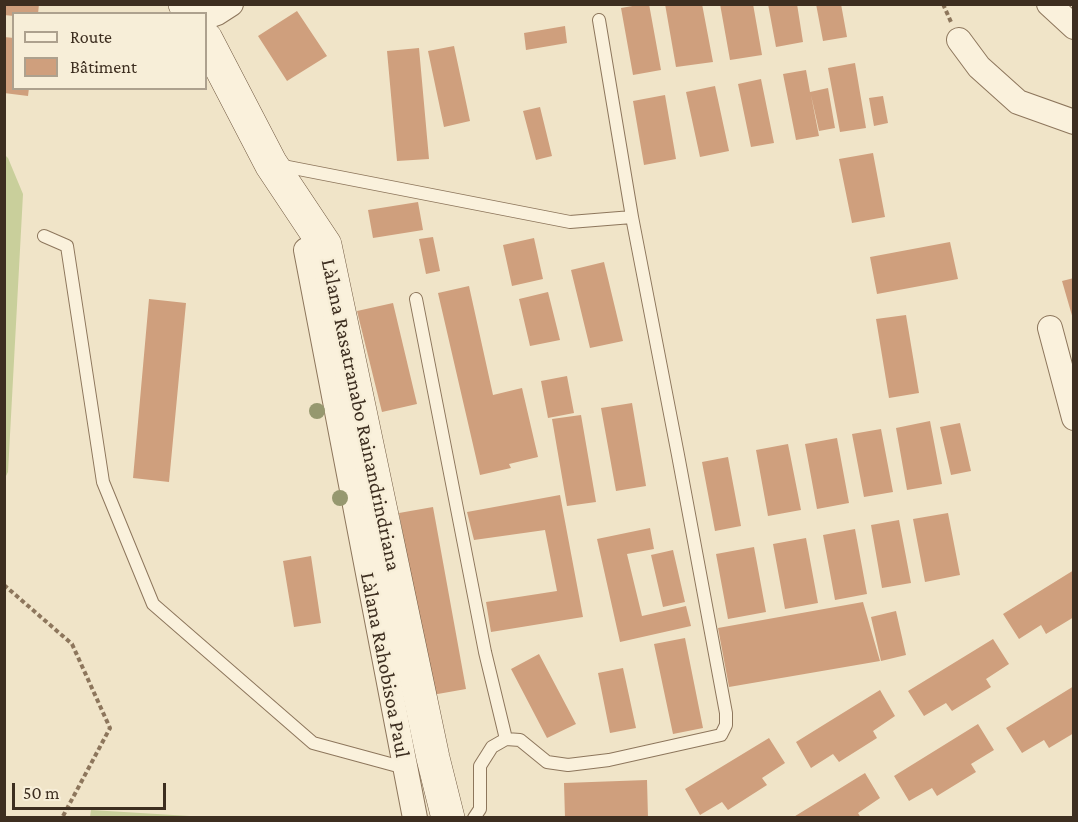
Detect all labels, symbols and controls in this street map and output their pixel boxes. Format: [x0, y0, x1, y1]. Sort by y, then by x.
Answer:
legend [12, 12, 207, 90]
text: Route [70, 27, 112, 47]
text: Bâtiment [70, 57, 137, 77]
street label: Làlana Rasatranabo Rainandrindriana [316, 257, 406, 573]
street label: Làlana Rahobisoa Paul [355, 570, 415, 760]
scale bar [15, 771, 170, 809]
text: 50 m [23, 783, 60, 803]

